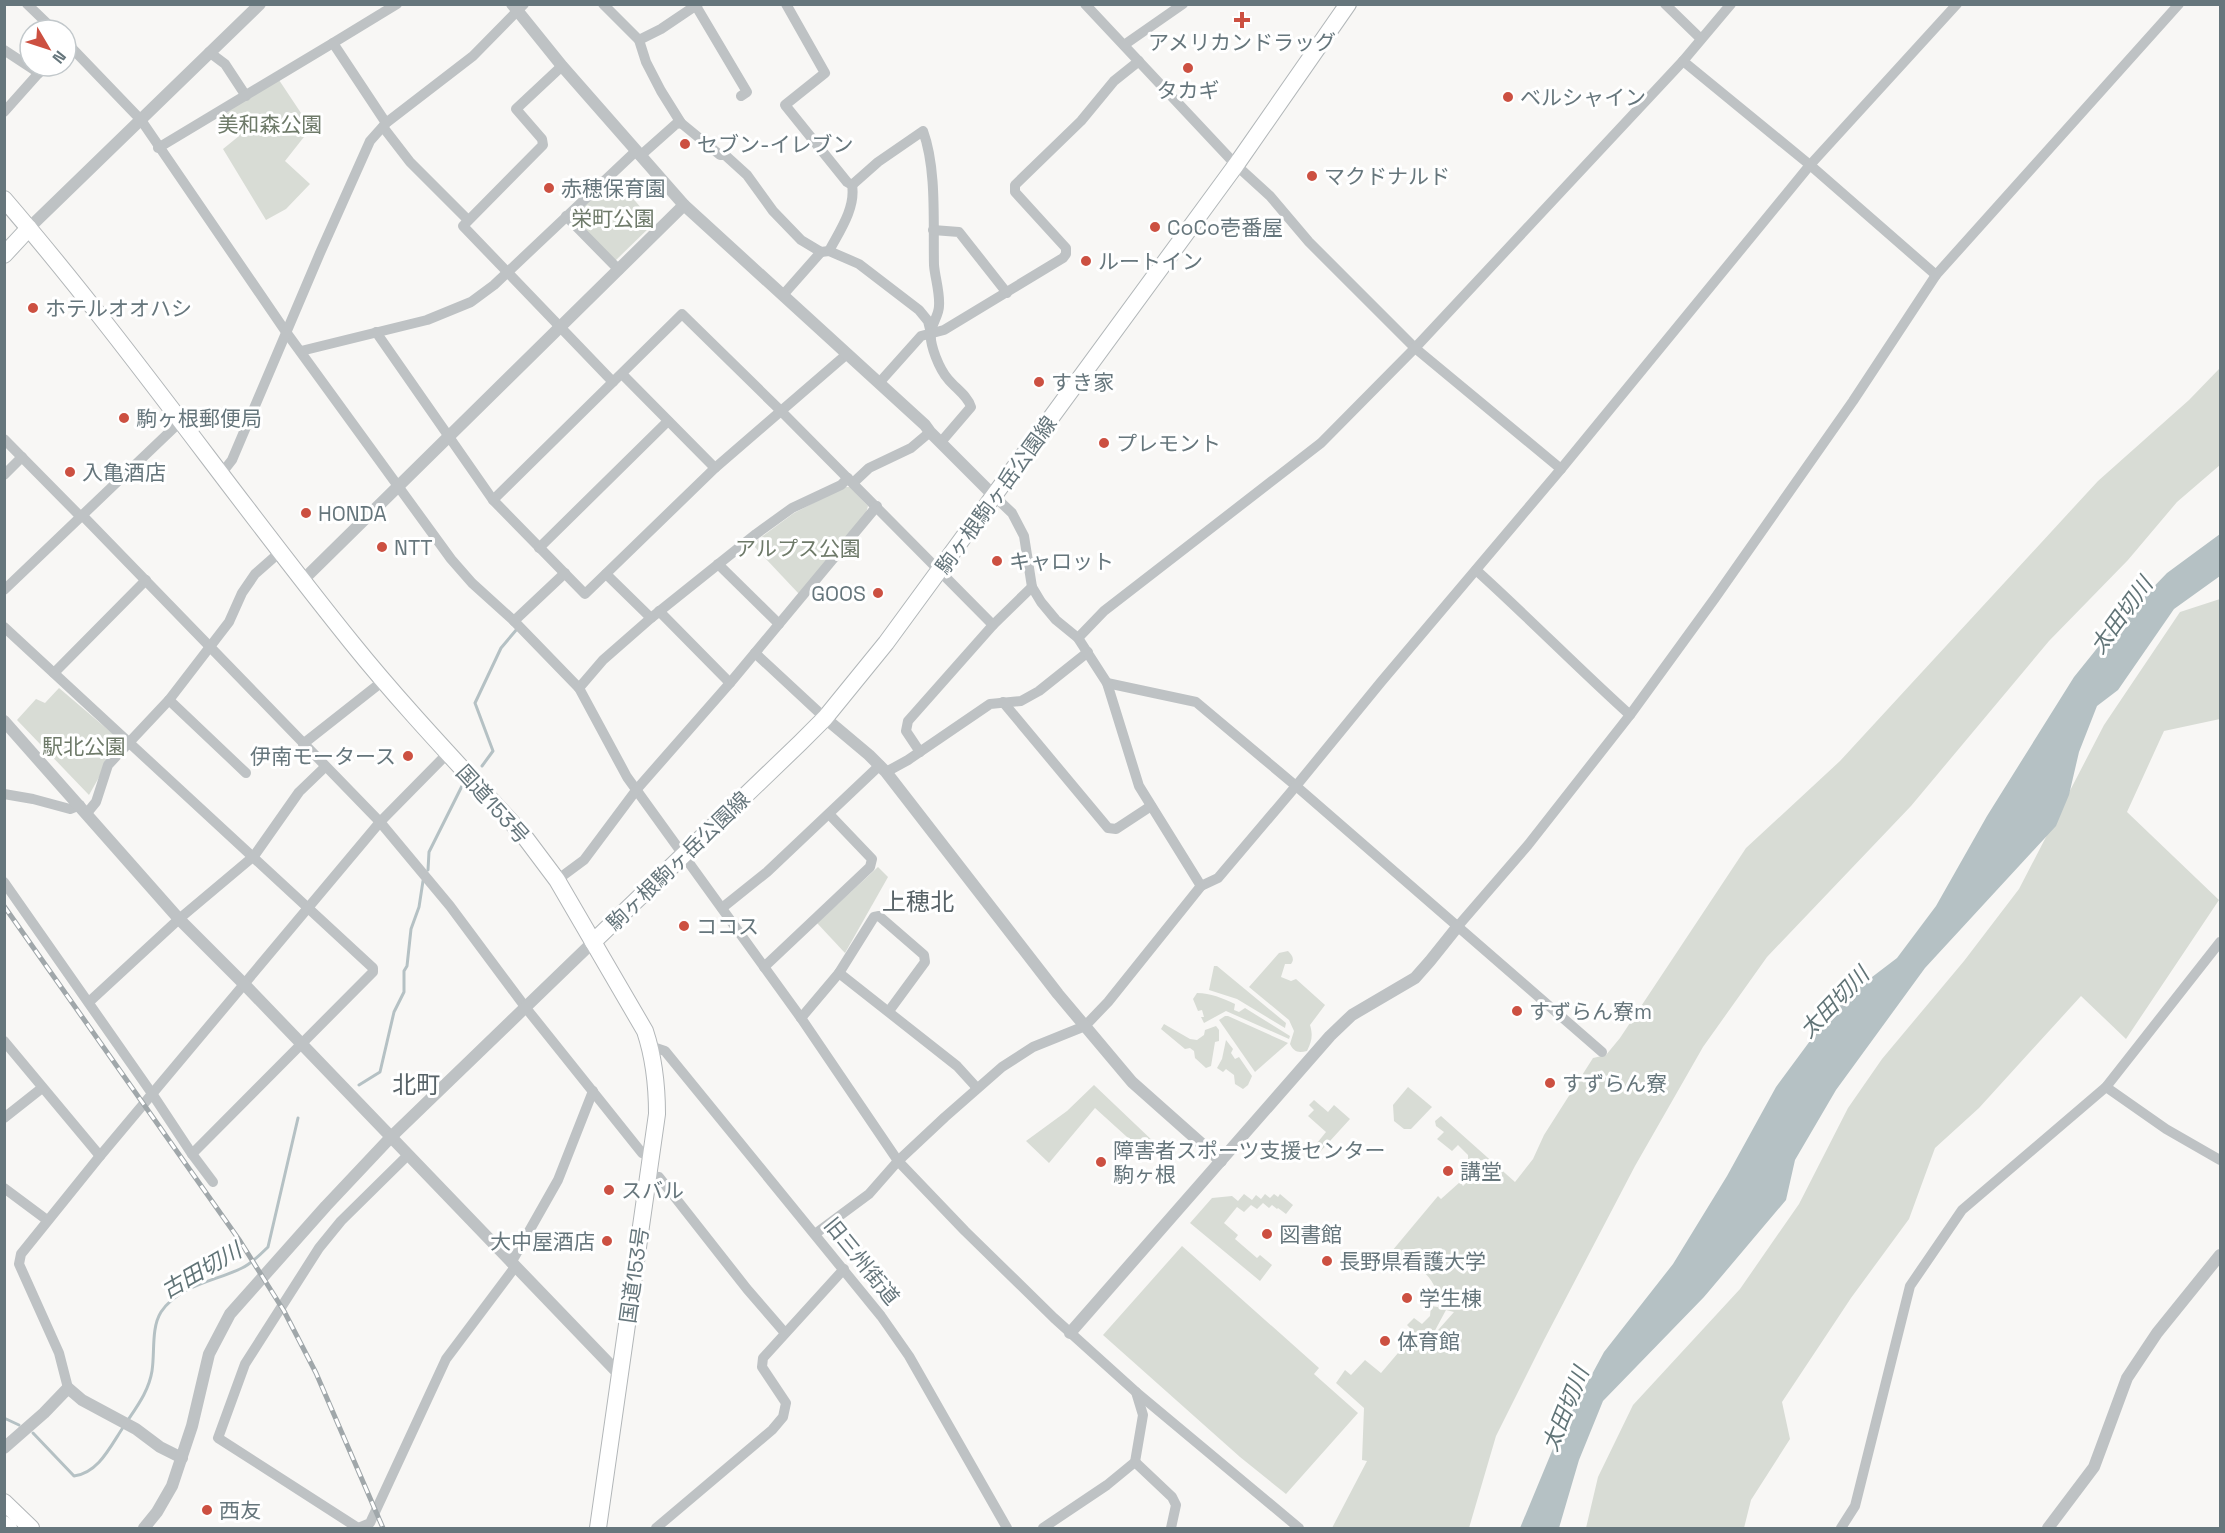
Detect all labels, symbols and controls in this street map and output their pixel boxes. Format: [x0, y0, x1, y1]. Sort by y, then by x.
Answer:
marker: アメリカンドラッグ [1235, 13, 1249, 27]
north arrow [18, 18, 78, 78]
place label: アメリカンドラッグ [1148, 29, 1336, 56]
text: N [48, 46, 71, 68]
marker: タカギ [1181, 61, 1195, 75]
place label: タカギ [1157, 77, 1220, 104]
place label: ベルシャイン [1520, 84, 1646, 111]
marker: ベルシャイン [1501, 90, 1515, 104]
park label: 美和森公園 [218, 111, 323, 138]
place label: セブン-イレブン [697, 131, 854, 158]
marker: セブン-イレブン [678, 137, 692, 151]
place label: マクドナルド [1324, 163, 1450, 190]
marker: マクドナルド [1305, 169, 1319, 183]
place label: 赤穂保育園 [561, 175, 666, 202]
marker: 赤穂保育園 [542, 181, 556, 195]
park label: 栄町公園 [571, 205, 655, 232]
place label: CoCo壱番屋 [1167, 214, 1283, 241]
marker: CoCo壱番屋 [1148, 220, 1162, 234]
place label: ルートイン [1098, 248, 1203, 275]
marker: ルートイン [1079, 254, 1093, 268]
place label: ホテルオオハシ [45, 295, 192, 322]
marker: ホテルオオハシ [26, 301, 40, 315]
place label: すき家 [1051, 369, 1114, 396]
marker: すき家 [1032, 375, 1046, 389]
place label: 駒ヶ根郵便局 [136, 405, 262, 432]
marker: 駒ヶ根郵便局 [117, 411, 131, 425]
street label: 駒ヶ根駒ヶ岳公園線 [930, 411, 1062, 579]
place label: プレモント [1116, 430, 1221, 457]
marker: プレモント [1097, 436, 1111, 450]
place label: 入亀酒店 [82, 459, 166, 486]
marker: 入亀酒店 [63, 465, 77, 479]
place label: HONDA [318, 500, 387, 527]
marker: HONDA [299, 506, 313, 520]
place label: NTT [394, 534, 433, 561]
park label: アルプス公園 [735, 535, 861, 562]
marker: NTT [375, 540, 389, 554]
place label: キャロット [1009, 548, 1114, 575]
marker: キャロット [990, 554, 1004, 568]
water label: 太田切川 [2084, 570, 2159, 659]
place label: GOOS [811, 580, 866, 607]
marker: GOOS [871, 586, 885, 600]
park label: 駅北公園 [42, 733, 126, 760]
place label: 伊南モータース [250, 743, 396, 770]
marker: 伊南モータース [401, 749, 415, 763]
street label: 国道153号 [450, 759, 536, 849]
street label: 駒ヶ根駒ヶ岳公園線 [601, 786, 755, 936]
district label: 上穂北 [882, 886, 954, 917]
place label: ココス [696, 913, 759, 940]
marker: ココス [677, 919, 691, 933]
water label: 太田切川 [1793, 959, 1876, 1043]
place label: すずらん寮m [1529, 998, 1652, 1025]
marker: すずらん寮m [1510, 1004, 1524, 1018]
district label: 北町 [392, 1069, 440, 1100]
place label: すずらん寮 [1562, 1070, 1667, 1097]
marker: すずらん寮 [1543, 1076, 1557, 1090]
place label: 障害者スポーツ支援センター 駒ヶ根 [1113, 1137, 1386, 1188]
marker: 障害者スポーツ支援センター 駒ヶ根 [1094, 1155, 1108, 1169]
place label: 講堂 [1460, 1158, 1502, 1185]
marker: 講堂 [1441, 1164, 1455, 1178]
place label: スバル [621, 1177, 684, 1204]
marker: スバル [602, 1183, 616, 1197]
street label: 旧三州街道 [818, 1212, 906, 1310]
place label: 図書館 [1279, 1221, 1342, 1248]
street label: 国道153号 [614, 1225, 654, 1325]
marker: 図書館 [1260, 1227, 1274, 1241]
place label: 大中屋酒店 [490, 1228, 595, 1255]
marker: 大中屋酒店 [600, 1234, 614, 1248]
water label: 古田切川 [156, 1235, 248, 1304]
place label: 長野県看護大学 [1339, 1248, 1486, 1275]
marker: 長野県看護大学 [1320, 1254, 1334, 1268]
place label: 学生棟 [1419, 1285, 1482, 1312]
marker: 学生棟 [1400, 1291, 1414, 1305]
place label: 体育館 [1397, 1328, 1460, 1355]
marker: 体育館 [1378, 1334, 1392, 1348]
water label: 太田切川 [1536, 1361, 1595, 1455]
place label: 西友 [219, 1497, 261, 1524]
marker: 西友 [200, 1503, 214, 1517]

